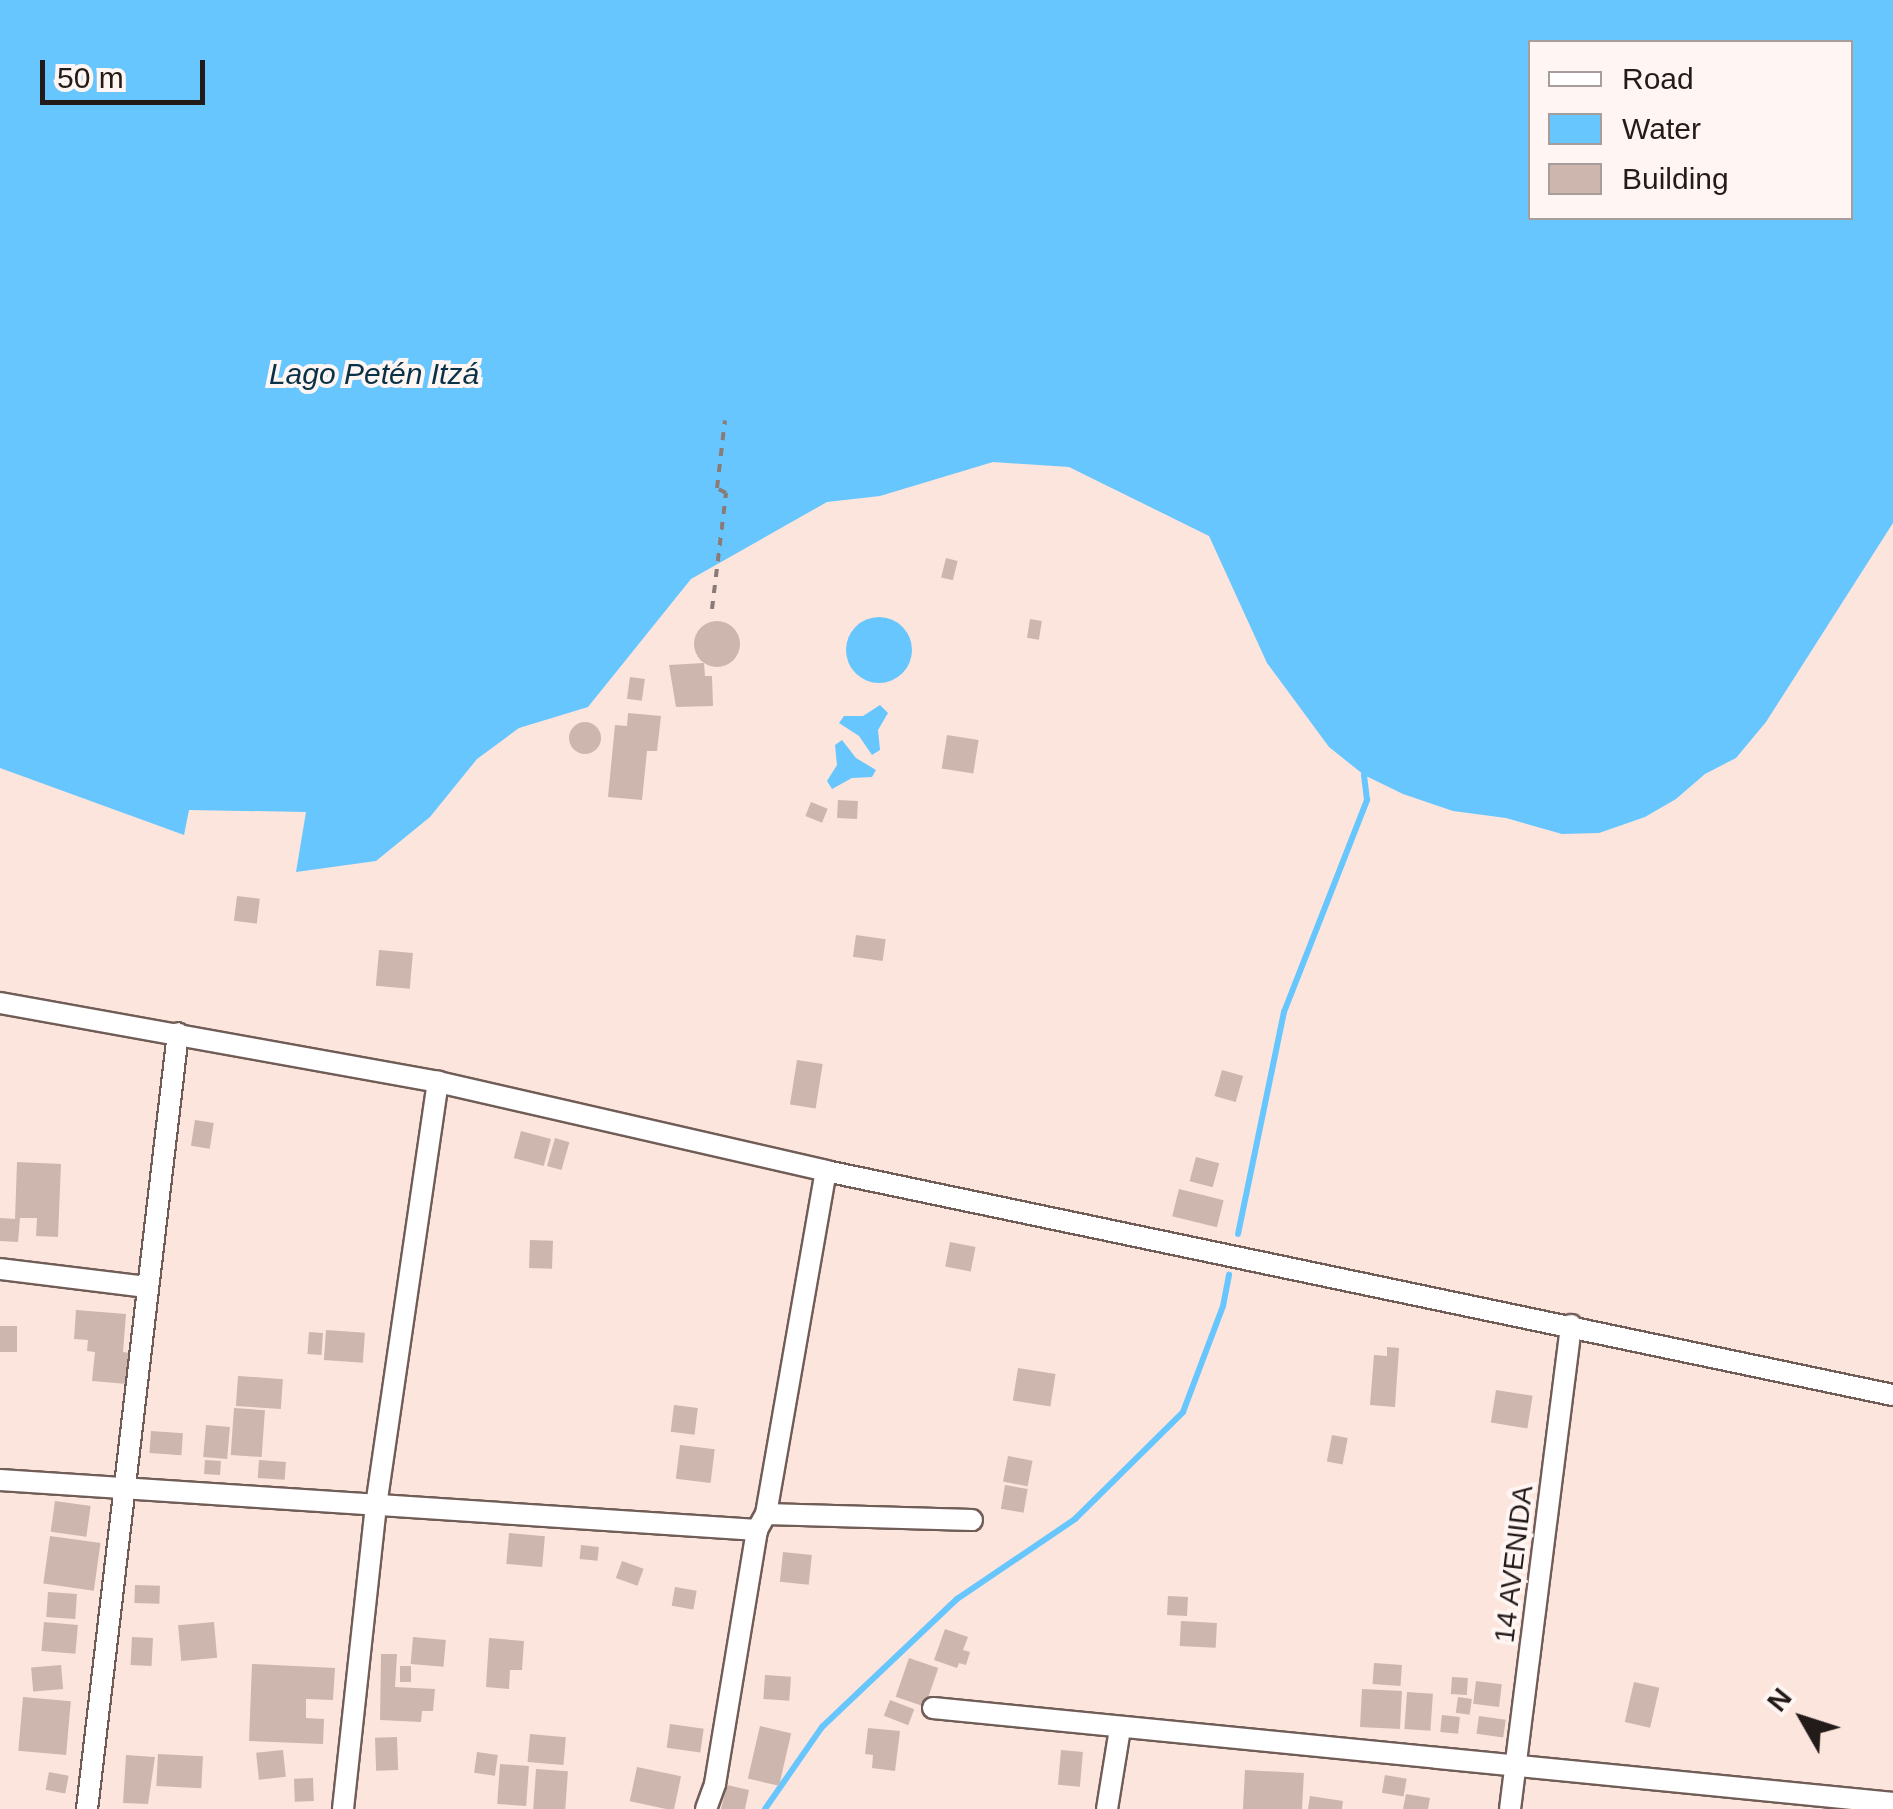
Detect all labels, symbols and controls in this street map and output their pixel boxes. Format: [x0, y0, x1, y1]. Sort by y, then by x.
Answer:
scale bar [45, 40, 210, 102]
legend [1528, 40, 1853, 220]
text: 50 m [57, 61, 124, 94]
text: Road [1622, 62, 1694, 95]
text: Water [1622, 112, 1701, 145]
text: Building [1622, 162, 1729, 195]
water label: Lago Petén Itzá [269, 356, 479, 392]
street label: 14 AVENIDA [1488, 1483, 1540, 1645]
north arrow [1753, 1669, 1853, 1769]
text: N [1761, 1682, 1798, 1717]

